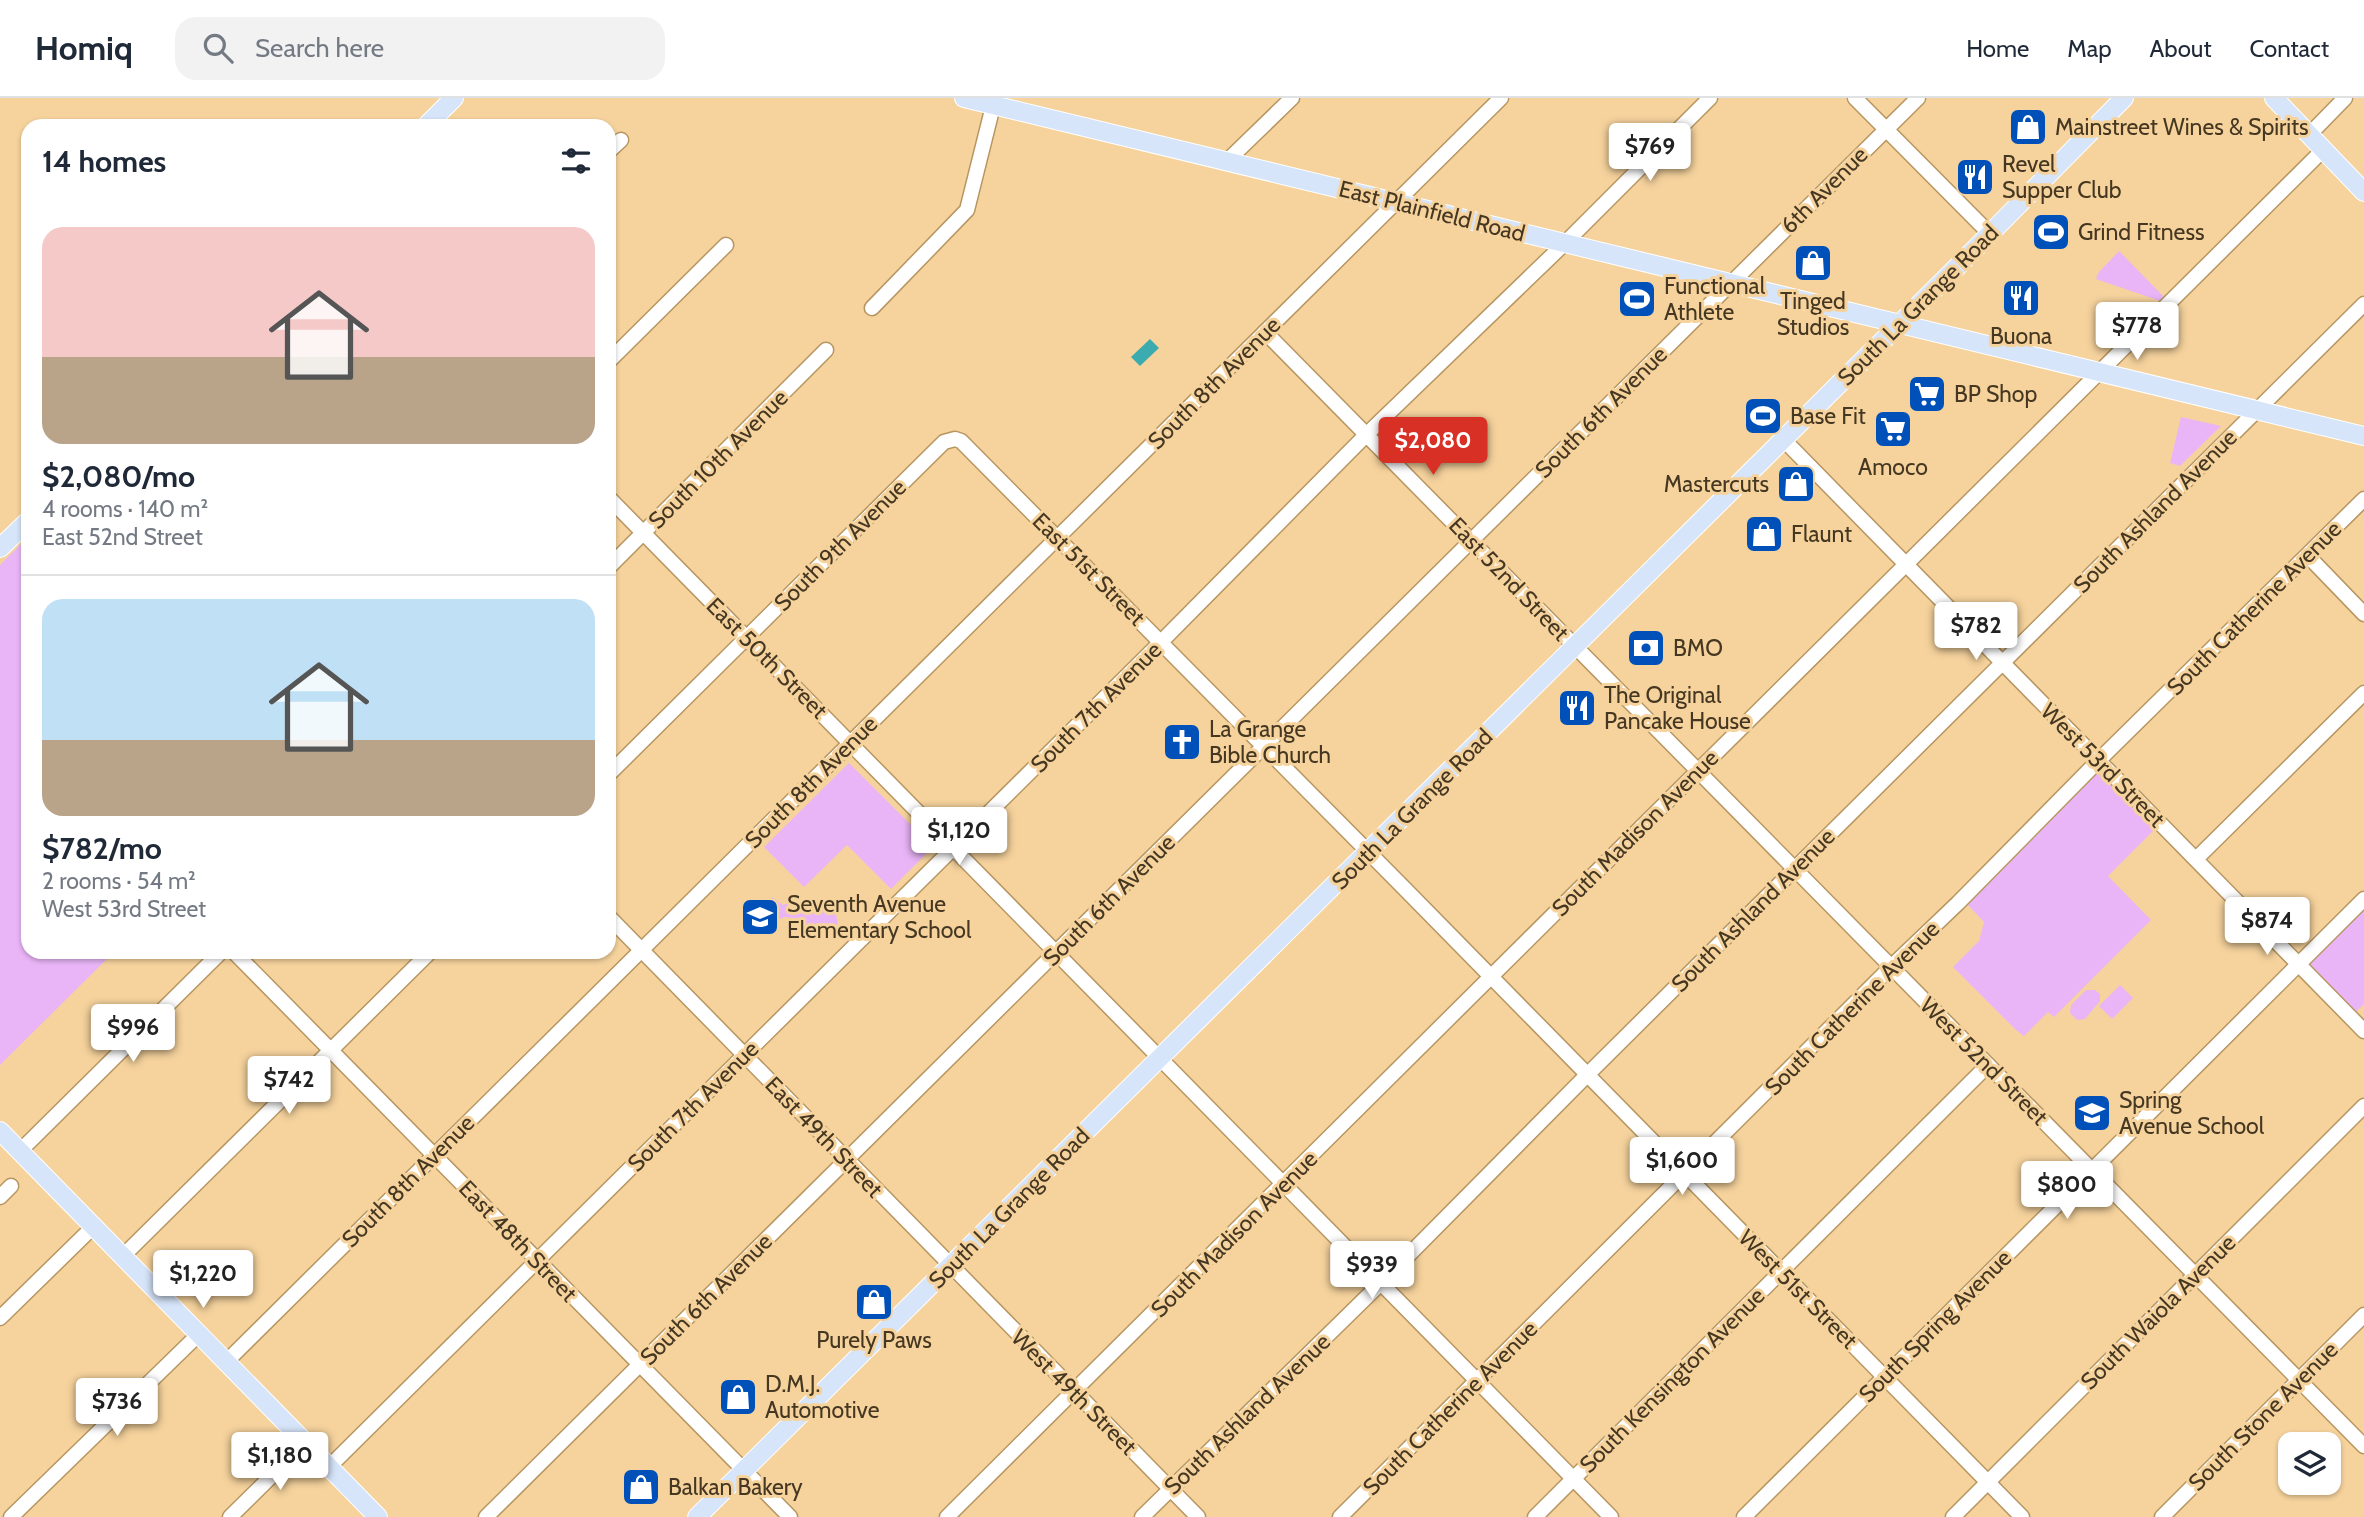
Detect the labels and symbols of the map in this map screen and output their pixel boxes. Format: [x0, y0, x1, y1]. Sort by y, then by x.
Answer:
shop icon: Mainstreet Wines & Spirits [2007, 106, 2049, 148]
place label: Mainstreet Wines & Spirits [2055, 113, 2309, 141]
pin: $769 [1609, 123, 1691, 183]
street label: 6th Avenue [1775, 141, 1873, 239]
place label: Revel Supper Club [2002, 150, 2122, 204]
restaurant icon: Revel Supper Club [1954, 156, 1996, 198]
street label: East Plainfield Road [1336, 174, 1528, 248]
sports icon: Grind Fitness [2030, 211, 2072, 253]
place label: Grind Fitness [2078, 218, 2204, 246]
street label: South La Grange Road [1832, 219, 2004, 391]
shop icon: Tinged Studios [1792, 242, 1834, 284]
place label: Functional Athlete [1664, 272, 1766, 326]
restaurant icon: Buona [2000, 277, 2042, 319]
sports icon: Functional Athlete [1616, 278, 1658, 320]
place label: Tinged Studios [1777, 287, 1849, 341]
pin: $778 [2096, 302, 2178, 362]
street label: South 8th Avenue [1142, 311, 1286, 455]
place label: Buona [1990, 322, 2052, 350]
street label: South 6th Avenue [1529, 340, 1673, 484]
supermarket icon: BP Shop [1906, 373, 1948, 415]
place label: BP Shop [1954, 380, 2037, 408]
street label: South 10th Avenue [643, 383, 794, 534]
sports icon: Base Fit [1742, 395, 1784, 437]
place label: Base Fit [1790, 402, 1866, 430]
supermarket icon: Amoco [1872, 408, 1914, 450]
pin: $2,080 [1376, 418, 1490, 477]
street label: South Ashland Avenue [2067, 423, 2243, 599]
place label: Amoco [1858, 453, 1928, 481]
shop icon: Mastercuts [1775, 463, 1817, 505]
place label: Mastercuts [1664, 470, 1769, 498]
street label: South 9th Avenue [768, 473, 912, 617]
street label: East 51st Street [1027, 507, 1151, 631]
street label: East 52nd Street [1443, 511, 1575, 647]
shop icon: Flaunt [1743, 513, 1785, 555]
street label: South Catherine Avenue [2161, 515, 2347, 701]
place label: Flaunt [1791, 520, 1852, 548]
street label: East 50th Street [701, 592, 833, 724]
pin: $782 [1935, 602, 2017, 662]
bank icon: BMO [1625, 627, 1667, 669]
place label: BMO [1673, 634, 1723, 662]
street label: South 7th Avenue [1025, 636, 1167, 778]
place label: The Original Pancake House [1604, 681, 1751, 735]
restaurant icon: The Original Pancake House [1556, 687, 1598, 729]
street label: West 53rd Street [2035, 697, 2171, 833]
street label: South 8th Avenue [739, 710, 883, 854]
place label: La Grange Bible Church [1209, 715, 1331, 769]
church icon: La Grange Bible Church [1161, 721, 1203, 763]
street label: South La Grange Road [1326, 723, 1498, 895]
street label: South Madison Avenue [1546, 744, 1724, 922]
pin: $1,120 [902, 808, 1016, 867]
street label: South Ashland Avenue [1665, 822, 1841, 998]
street label: South 6th Avenue [1037, 828, 1181, 972]
place label: Seventh Avenue Elementary School [787, 890, 972, 944]
school or university icon: Seventh Avenue Elementary School [739, 896, 781, 938]
pin: $874 [2226, 898, 2308, 957]
street label: South Catherine Avenue [1759, 915, 1945, 1101]
street label: West 52nd Street [1914, 991, 2054, 1131]
pin: $996 [92, 1004, 174, 1064]
street label: South 7th Avenue [622, 1035, 764, 1177]
pin: $742 [248, 1056, 330, 1116]
street label: East 49th Street [759, 1071, 889, 1203]
place label: Spring Avenue School [2119, 1086, 2265, 1140]
school or university icon: Spring Avenue School [2071, 1092, 2113, 1134]
street label: South 8th Avenue [336, 1109, 480, 1253]
street label: South La Grange Road [923, 1122, 1095, 1294]
pin: $1,600 [1625, 1138, 1739, 1197]
street label: South Madison Avenue [1145, 1145, 1323, 1323]
pin: $800 [2026, 1162, 2108, 1221]
street label: East 48th Street [453, 1174, 583, 1308]
street label: West 51st Street [1733, 1224, 1863, 1354]
street label: South 6th Avenue [634, 1227, 778, 1371]
street label: South Waiola Avenue [2075, 1229, 2241, 1395]
pin: $939 [1331, 1242, 1413, 1301]
street label: South Spring Avenue [1853, 1244, 2017, 1408]
pin: $1,220 [146, 1250, 260, 1310]
shop icon: Purely Paws [853, 1281, 895, 1323]
street label: South Kensington Avenue [1574, 1281, 1771, 1478]
street label: South Catherine Avenue [1357, 1315, 1543, 1501]
street label: West 49th Street [1005, 1323, 1143, 1461]
place label: Purely Paws [816, 1326, 932, 1354]
street label: South Ashland Avenue [1158, 1327, 1336, 1500]
street label: South Stone Avenue [2183, 1335, 2344, 1496]
place label: D.M.J. Automotive [765, 1370, 880, 1424]
shop icon: D.M.J. Automotive [717, 1376, 759, 1418]
pin: $736 [76, 1378, 158, 1438]
pin: $1,180 [223, 1432, 337, 1492]
shop icon: Balkan Bakery [620, 1466, 662, 1508]
place label: Balkan Bakery [668, 1473, 803, 1501]

